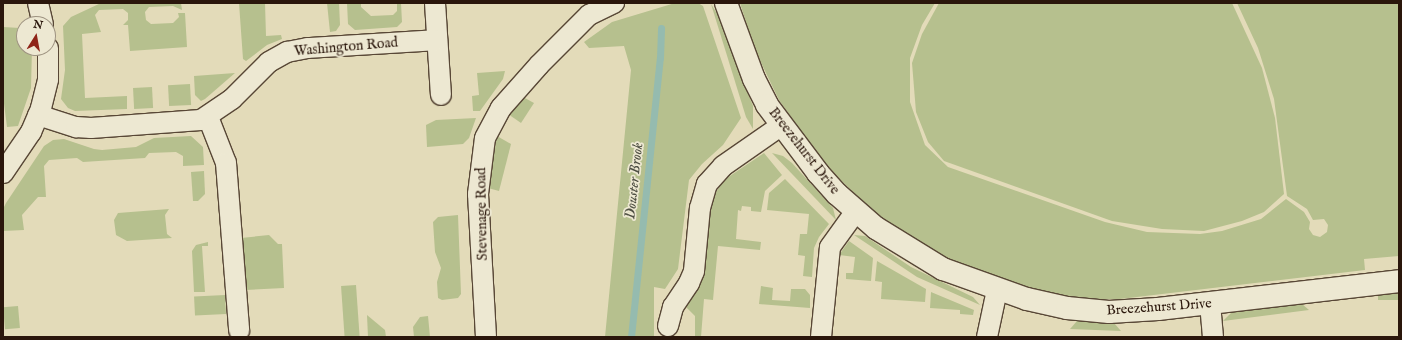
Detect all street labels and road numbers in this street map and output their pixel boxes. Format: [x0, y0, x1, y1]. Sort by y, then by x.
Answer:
street label: Washington Road [293, 34, 399, 60]
street label: Breezehurst Drive [765, 104, 843, 198]
street label: Stevenage Road [473, 167, 491, 261]
street label: Breezehurst Drive [1106, 295, 1212, 319]

